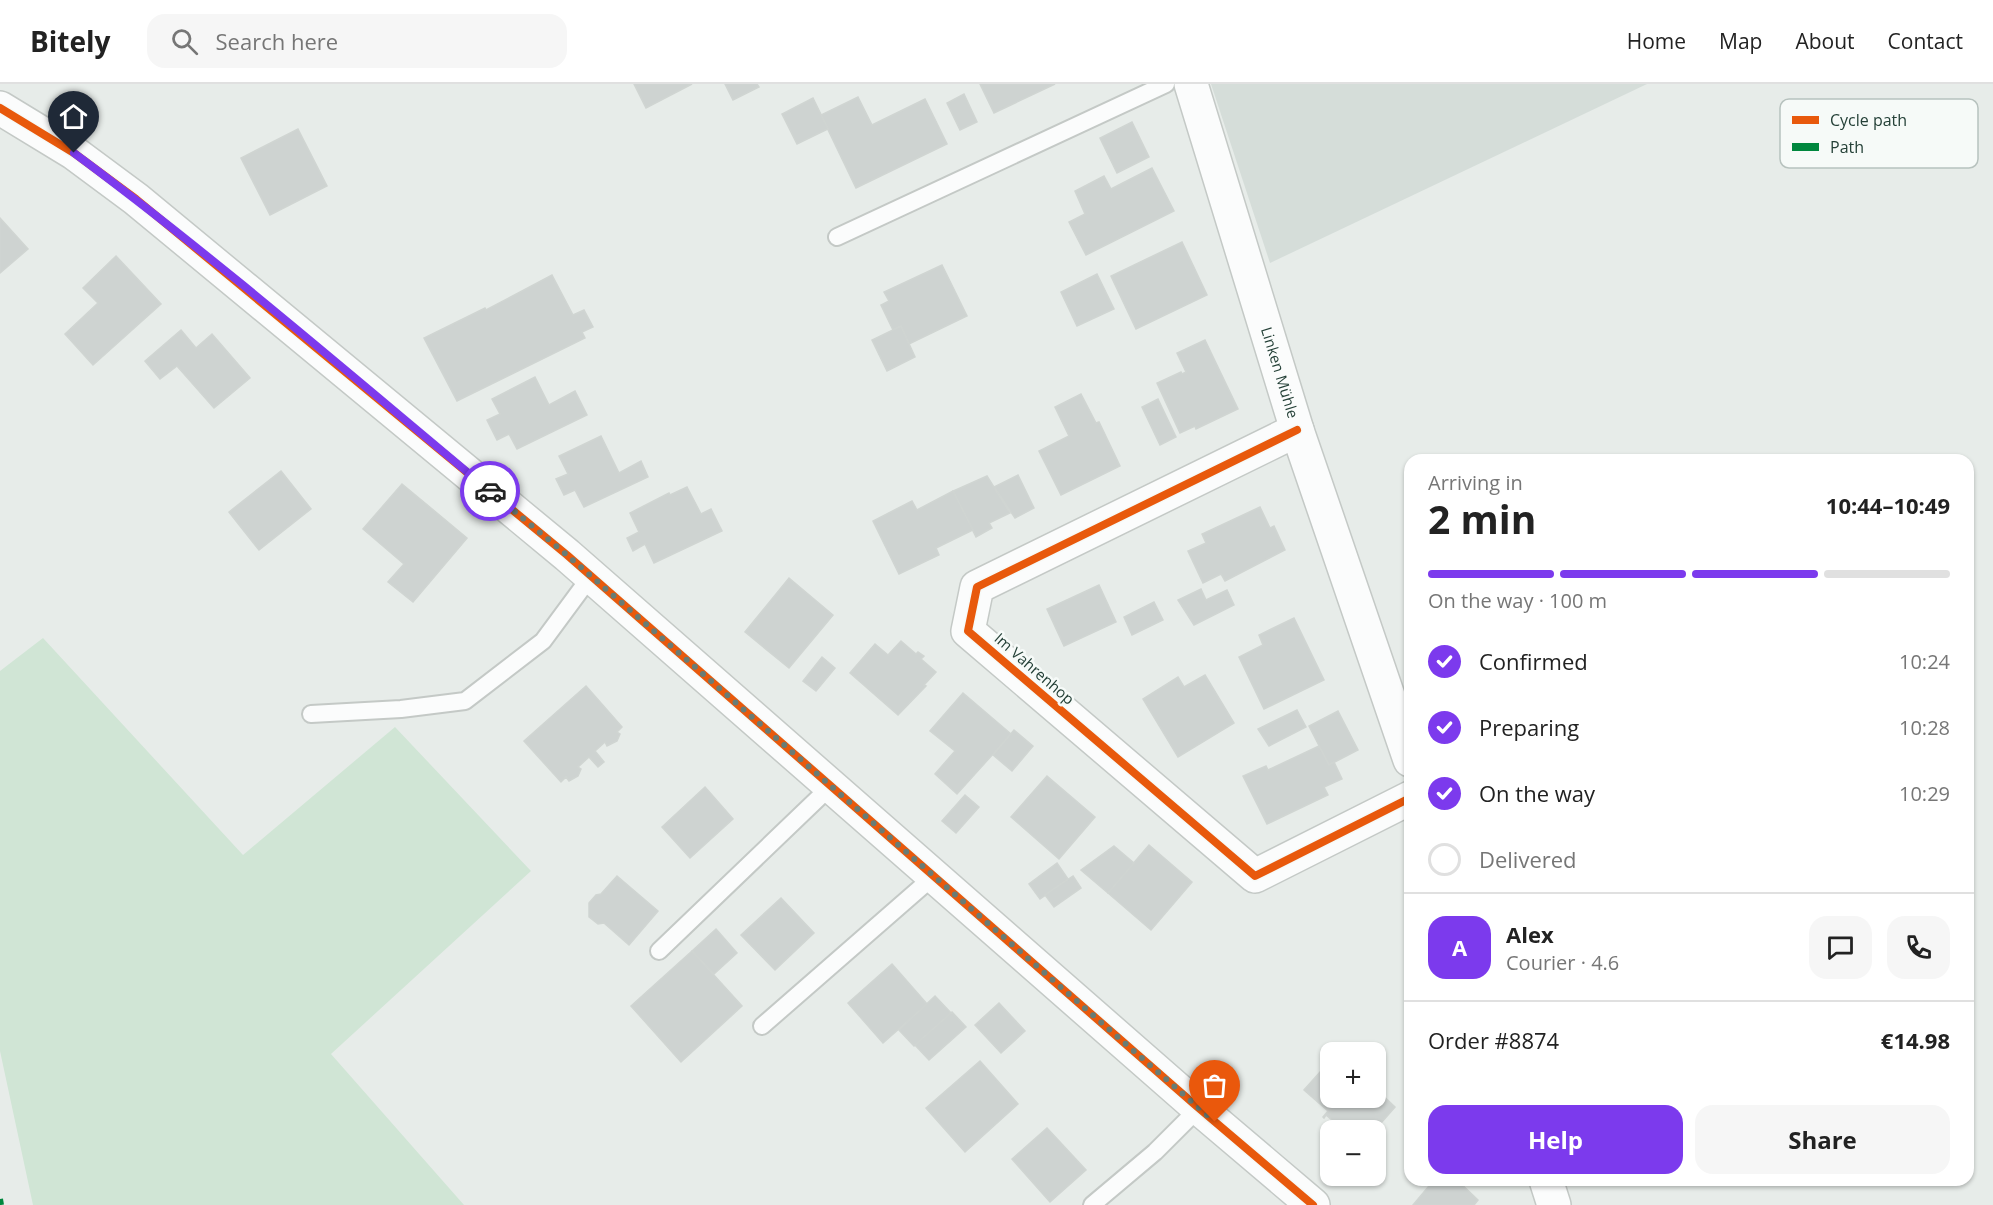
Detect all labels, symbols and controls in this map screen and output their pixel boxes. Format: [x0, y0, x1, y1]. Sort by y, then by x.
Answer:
search box [147, 14, 567, 68]
text: Bitely [30, 22, 111, 60]
icon: search [168, 25, 201, 58]
text: Search here [216, 26, 338, 56]
text: Home [1627, 27, 1686, 55]
text: Map [1719, 27, 1762, 55]
text: About [1795, 27, 1855, 55]
text: Contact [1888, 27, 1963, 55]
pin [48, 91, 99, 153]
legend [1780, 99, 1978, 168]
icon: home [57, 100, 90, 133]
text: Cycle path [1830, 109, 1907, 131]
text: Path [1830, 136, 1864, 158]
street label: Linken Mühle [1257, 324, 1304, 421]
courier [460, 461, 520, 521]
text: Arriving in [1428, 469, 1523, 496]
icon: car [474, 475, 507, 508]
text: 10:44–10:49 [1826, 490, 1950, 520]
text: 2 min [1428, 492, 1536, 545]
text: On the way · 100 m [1428, 587, 1607, 614]
street label: Im Vahrenhop [991, 628, 1079, 708]
icon: check [1428, 645, 1461, 678]
text: Confirmed [1479, 646, 1588, 676]
text: 10:24 [1899, 648, 1950, 675]
icon: check [1428, 711, 1461, 744]
text: Preparing [1479, 712, 1579, 742]
text: 10:28 [1899, 714, 1950, 741]
icon: check [1428, 777, 1461, 810]
text: On the way [1479, 778, 1595, 808]
text: 10:29 [1899, 780, 1950, 807]
text: Delivered [1479, 844, 1577, 874]
button: chat [1809, 916, 1872, 979]
button: phone [1887, 916, 1950, 979]
text: Alex [1506, 919, 1554, 949]
text: A [1452, 932, 1467, 962]
text: Courier · 4.6 [1506, 949, 1619, 976]
text: Order #8874 [1428, 1025, 1559, 1055]
text: €14.98 [1881, 1025, 1950, 1055]
map controls [1320, 1042, 1386, 1186]
button: + [1320, 1042, 1386, 1108]
pin [1189, 1060, 1240, 1122]
icon: bag [1198, 1069, 1231, 1102]
button: Help [1428, 1105, 1683, 1174]
button: Share [1695, 1105, 1950, 1174]
button: − [1320, 1120, 1386, 1186]

